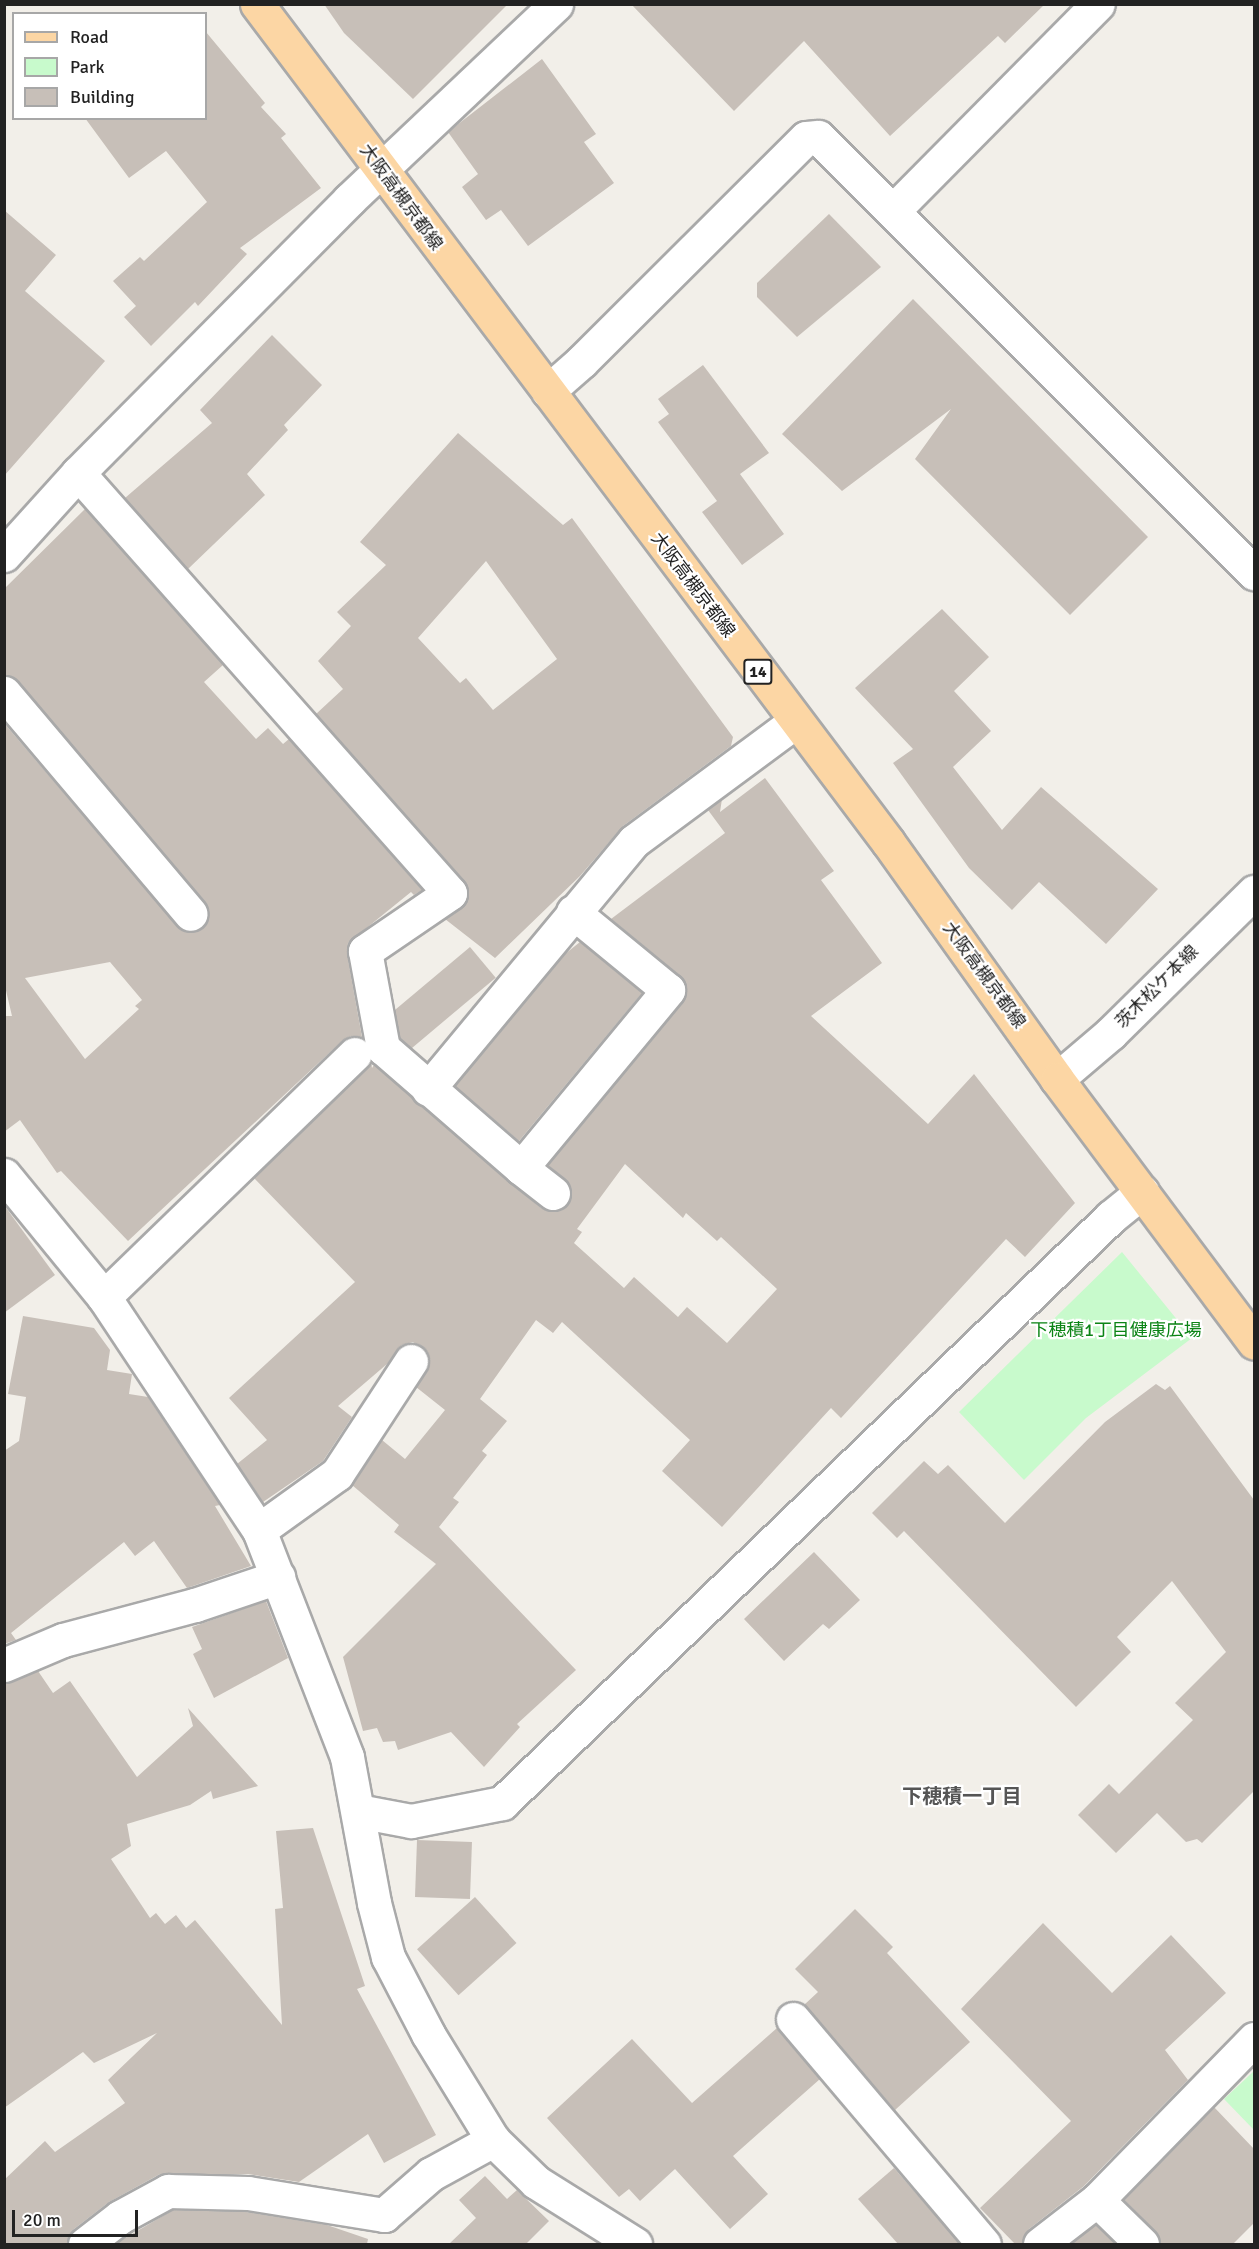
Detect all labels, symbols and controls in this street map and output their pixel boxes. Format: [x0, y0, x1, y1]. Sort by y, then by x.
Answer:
legend [12, 12, 207, 120]
text: Road [70, 26, 109, 48]
text: Park [70, 56, 105, 78]
text: Building [70, 86, 134, 108]
street label: 大阪高槻京都線 [355, 140, 447, 254]
street label: 大阪高槻京都線 [646, 528, 740, 642]
road number: 14 [743, 659, 773, 685]
street label: 大阪高槻京都線 [938, 918, 1030, 1032]
street label: 茨木松ケ本線 [1111, 941, 1203, 1033]
park label: 下穂積1丁目健康広場 [1030, 1319, 1202, 1341]
district label: 下穂積一丁目 [902, 1784, 1022, 1808]
scale bar [15, 2198, 141, 2236]
text: 20 m [23, 2209, 61, 2231]

